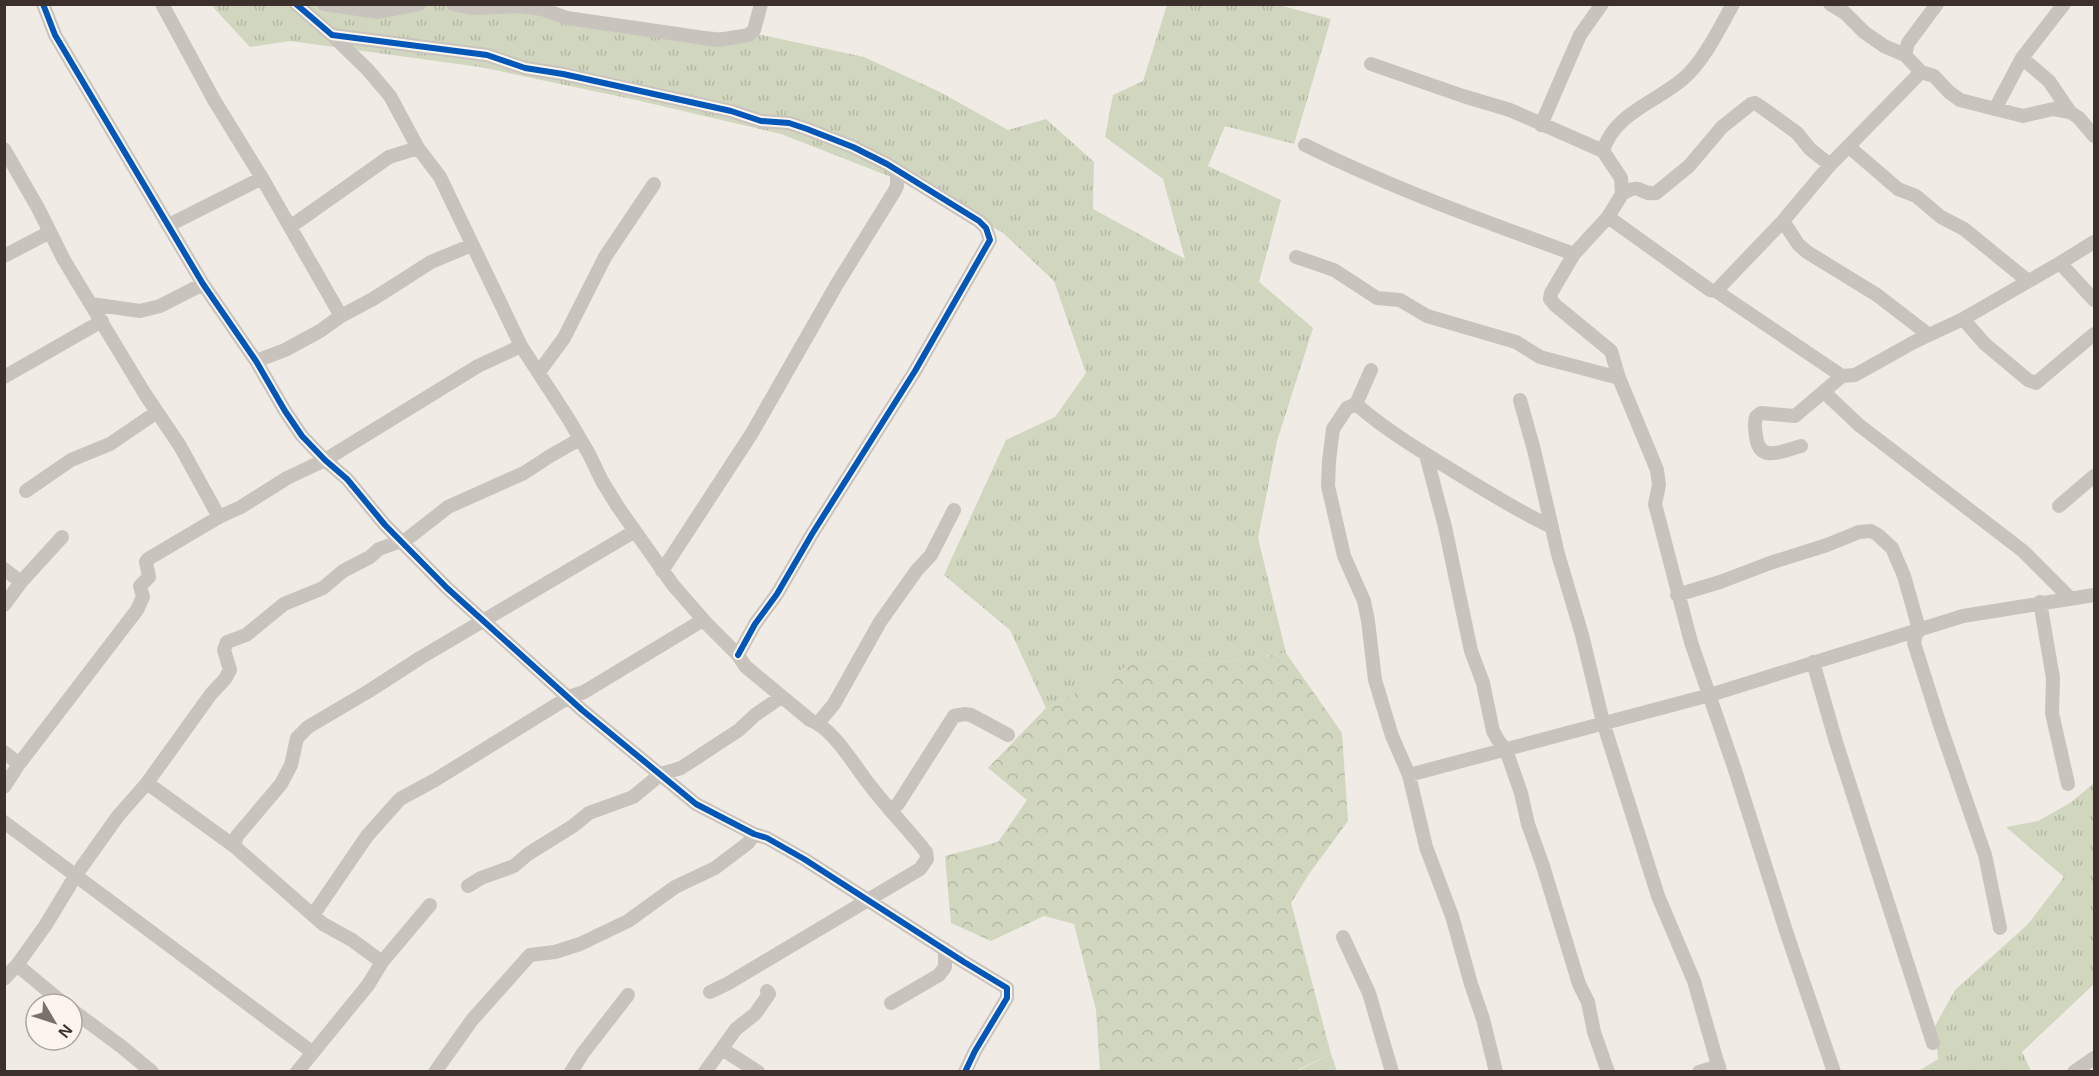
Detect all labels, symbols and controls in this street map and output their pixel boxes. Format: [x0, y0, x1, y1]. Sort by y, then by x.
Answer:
north arrow [24, 992, 84, 1052]
text: N [55, 1021, 76, 1041]

